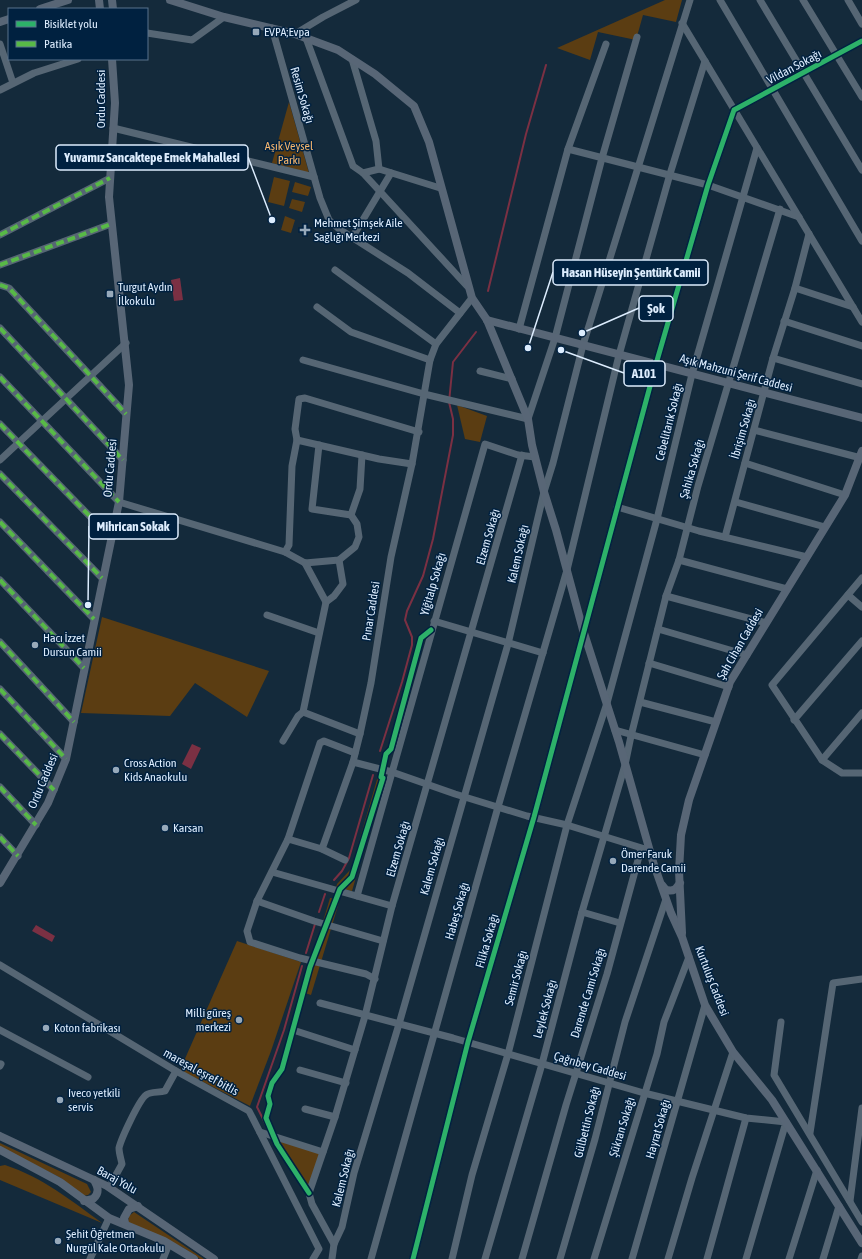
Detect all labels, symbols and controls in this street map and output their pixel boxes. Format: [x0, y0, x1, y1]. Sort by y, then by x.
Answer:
legend [8, 8, 148, 60]
text: Bisiklet yolu [44, 17, 98, 31]
place label: EVPA;Evpa [264, 25, 310, 39]
marker: EVPA;Evpa [251, 27, 261, 37]
text: Patika [44, 37, 72, 51]
street label: Vildan Sokağı [764, 47, 824, 87]
street label: Resim Sokağı [287, 65, 317, 125]
street label: Ordu Caddesi [94, 70, 108, 128]
park label: Aşık Veysel Parkı [265, 139, 314, 167]
callout: Yuvamız Sancaktepe Emek Mahallesi [56, 145, 248, 170]
text: Yuvamız Sancaktepe Emek Mahallesi [63, 150, 240, 165]
place label: Mehmet Şimşek Aile Sağlığı Merkezi [314, 216, 403, 244]
marker: Mehmet Şimşek Aile Sağlığı Merkezi [299, 224, 311, 236]
callout: Hasan Hüseyin Şentürk Camii [553, 260, 708, 285]
text: Hasan Hüseyin Şentürk Camii [561, 265, 701, 280]
place label: Turgut Aydın İlkokulu [118, 280, 173, 308]
marker: Turgut Aydın İlkokulu [105, 289, 115, 299]
callout: Şok [639, 296, 673, 321]
text: Şok [647, 301, 665, 316]
street label: Aşık Mahzuni Şerif Caddesi [678, 351, 794, 395]
callout: A101 [624, 361, 665, 386]
text: A101 [631, 366, 656, 381]
street label: Cebelitarık Sokağı [653, 382, 685, 462]
street label: İbrişim Sokağı [728, 397, 758, 461]
street label: Ordu Caddesi [100, 438, 120, 498]
street label: Şahika Sokağı [677, 438, 707, 500]
street label: Elzem Sokağı [473, 507, 503, 567]
callout: Mihrican Sokak [89, 514, 178, 539]
text: Mihrican Sokak [97, 519, 170, 534]
street label: Kalem Sokağı [504, 523, 532, 585]
street label: Yiğitalp Sokağı [417, 551, 449, 617]
street label: Pınar Caddesi [359, 580, 383, 642]
street label: Şah Cihan Caddesi [714, 606, 766, 682]
place label: Hacı İzzet Dursun Camii [43, 631, 102, 659]
marker: Hacı İzzet Dursun Camii [30, 640, 40, 650]
street label: Ordu Caddesi [25, 751, 61, 811]
place label: Cross Action Kids Anaokulu [124, 756, 187, 784]
marker: Cross Action Kids Anaokulu [111, 765, 121, 775]
street label: Elzem Sokağı [383, 819, 413, 879]
place label: Karsan [173, 821, 203, 835]
marker: Karsan [160, 823, 170, 833]
street label: Kalem Sokağı [417, 835, 447, 897]
place label: Ömer Faruk Darende Camii [621, 847, 686, 875]
marker: Ömer Faruk Darende Camii [608, 856, 618, 866]
street label: Habeş Sokağı [442, 881, 472, 941]
street label: Filika Sokağı [473, 912, 501, 970]
street label: Kurtuluş Caddesi [692, 944, 732, 1018]
street label: Darende Cami Sokağı [568, 946, 608, 1040]
street label: Semir Sokağı [502, 949, 530, 1007]
street label: Leylek Sokağı [530, 978, 560, 1040]
place label: Milli güreş merkezi [185, 1006, 231, 1034]
marker: Milli güreş merkezi [234, 1015, 244, 1025]
place label: Koton fabrikası [54, 1021, 120, 1035]
marker: Koton fabrikası [41, 1023, 51, 1033]
street label: mareşal eşref bitlis [161, 1046, 241, 1098]
street label: Çağrıbey Caddesi [552, 1049, 628, 1083]
street label: Gülbettin Sokağı [571, 1085, 603, 1159]
place label: Iveco yetkili servis [68, 1086, 120, 1114]
marker: Iveco yetkili servis [55, 1095, 65, 1105]
street label: Şükran Sokağı [606, 1095, 638, 1159]
street label: Hayrat Sokağı [643, 1098, 673, 1160]
street label: Kalem Sokağı [329, 1147, 357, 1209]
street label: Baraj Yolu [94, 1163, 140, 1197]
place label: Şehit Öğretmen Nurgül Kale Ortaokulu [66, 1227, 165, 1255]
marker: Şehit Öğretmen Nurgül Kale Ortaokulu [53, 1236, 63, 1246]

